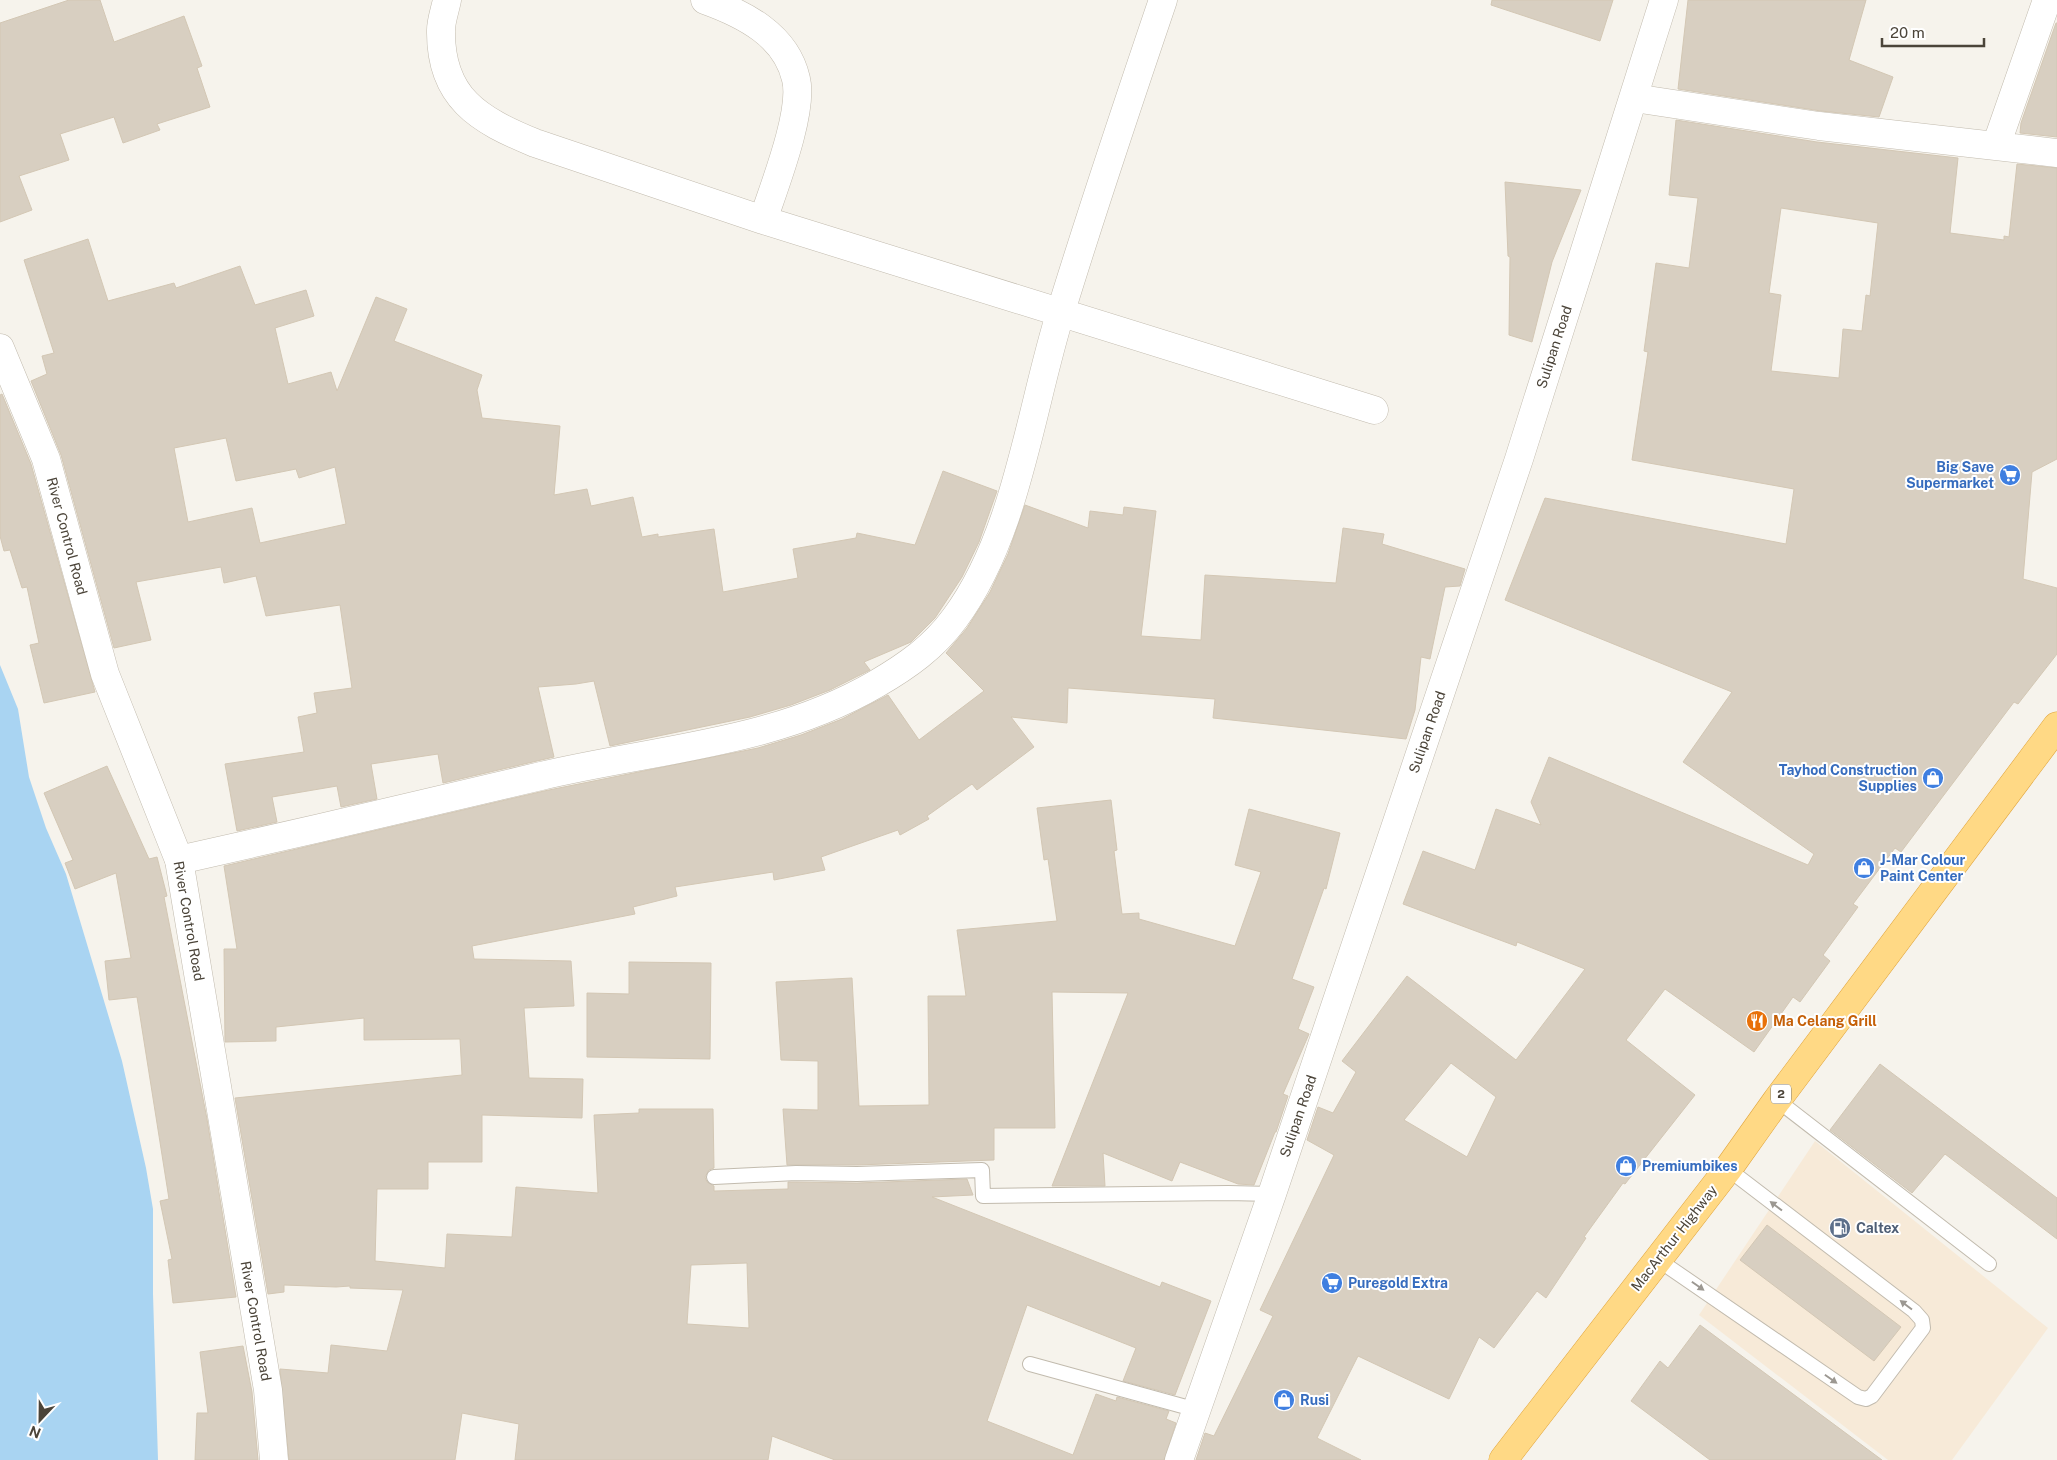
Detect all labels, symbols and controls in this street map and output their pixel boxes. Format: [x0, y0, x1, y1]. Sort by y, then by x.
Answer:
scale bar [1882, 15, 1984, 47]
text: 20 m [1890, 24, 1925, 41]
street label: Sulipan Road [1533, 304, 1575, 390]
place label: Big Save Supermarket [1906, 459, 1994, 491]
supermarket icon: Big Save Supermarket [1998, 463, 2022, 487]
street label: River Control Road [44, 475, 90, 597]
street label: Sulipan Road [1405, 689, 1449, 775]
place label: Tayhod Construction Supplies [1779, 762, 1917, 794]
shop icon: Tayhod Construction Supplies [1921, 766, 1945, 790]
place label: J-Mar Colour Paint Center [1880, 852, 1966, 884]
shop icon: J-Mar Colour Paint Center [1852, 856, 1876, 880]
street label: River Control Road [171, 860, 207, 982]
restaurant icon: Ma Celang Grill [1745, 1009, 1769, 1033]
place label: Ma Celang Grill [1773, 1013, 1877, 1029]
street label: Sulipan Road [1276, 1073, 1320, 1159]
road number: 2 [1771, 1084, 1791, 1104]
shop icon: Premiumbikes [1614, 1154, 1638, 1178]
place label: Premiumbikes [1642, 1158, 1738, 1174]
street label: MacArthur Highway [1628, 1181, 1721, 1294]
one-way arrow [1770, 1201, 1783, 1212]
fuel station icon: Caltex [1828, 1216, 1852, 1240]
place label: Caltex [1856, 1220, 1899, 1236]
street label: River Control Road [238, 1260, 274, 1382]
supermarket icon: Puregold Extra [1320, 1271, 1344, 1295]
place label: Puregold Extra [1348, 1275, 1448, 1291]
one-way arrow [1691, 1281, 1704, 1291]
one-way arrow [1899, 1300, 1912, 1310]
one-way arrow [1824, 1374, 1838, 1384]
shop icon: Rusi [1272, 1388, 1296, 1412]
place label: Rusi [1300, 1392, 1329, 1408]
north arrow [15, 1395, 65, 1445]
text: N [27, 1423, 43, 1442]

